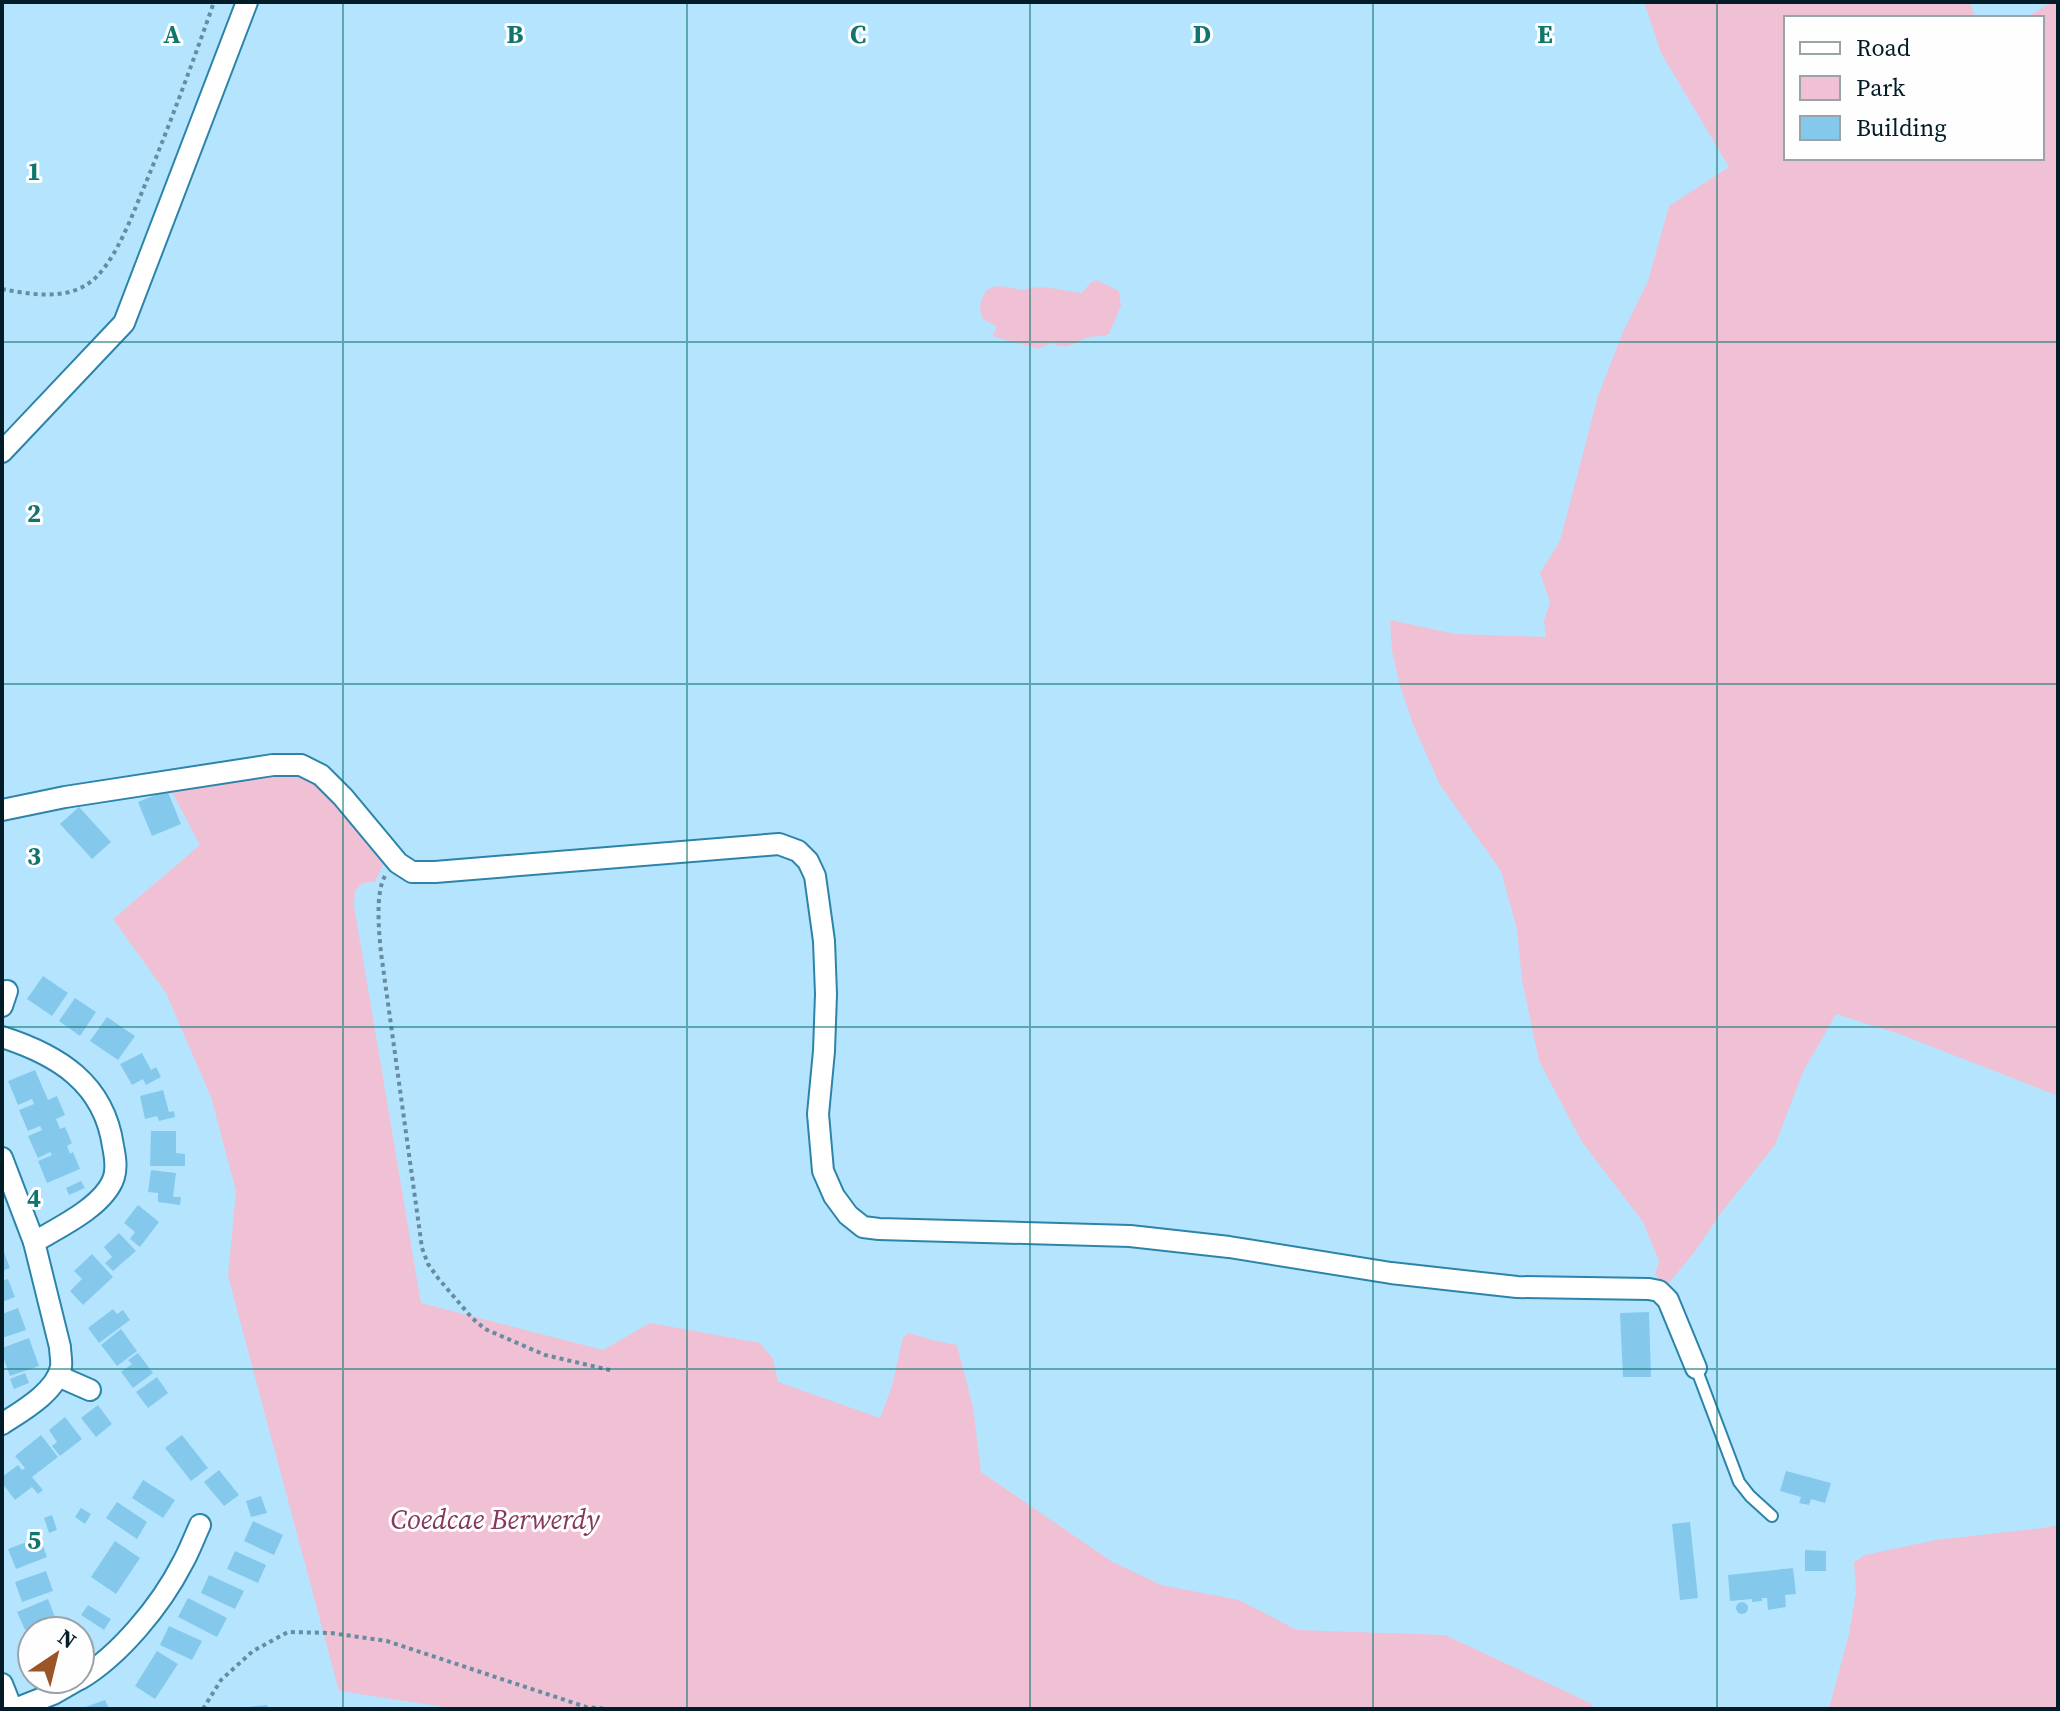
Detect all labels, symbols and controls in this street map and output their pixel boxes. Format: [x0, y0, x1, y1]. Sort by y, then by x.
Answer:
text: A [163, 16, 181, 52]
text: B [507, 16, 524, 52]
text: C [850, 16, 866, 52]
text: D [1193, 16, 1211, 52]
text: E [1537, 16, 1553, 52]
legend [1784, 16, 2044, 160]
text: Road [1856, 31, 1911, 64]
text: Park [1856, 71, 1906, 104]
text: Building [1856, 111, 1947, 144]
text: 1 [27, 153, 41, 189]
text: 2 [27, 495, 41, 531]
text: 3 [27, 838, 41, 874]
text: 4 [27, 1180, 41, 1216]
park label: Coedcae Berwerdy [391, 1500, 600, 1538]
text: 5 [27, 1522, 41, 1558]
north arrow [16, 1615, 96, 1695]
text: N [52, 1622, 83, 1656]

